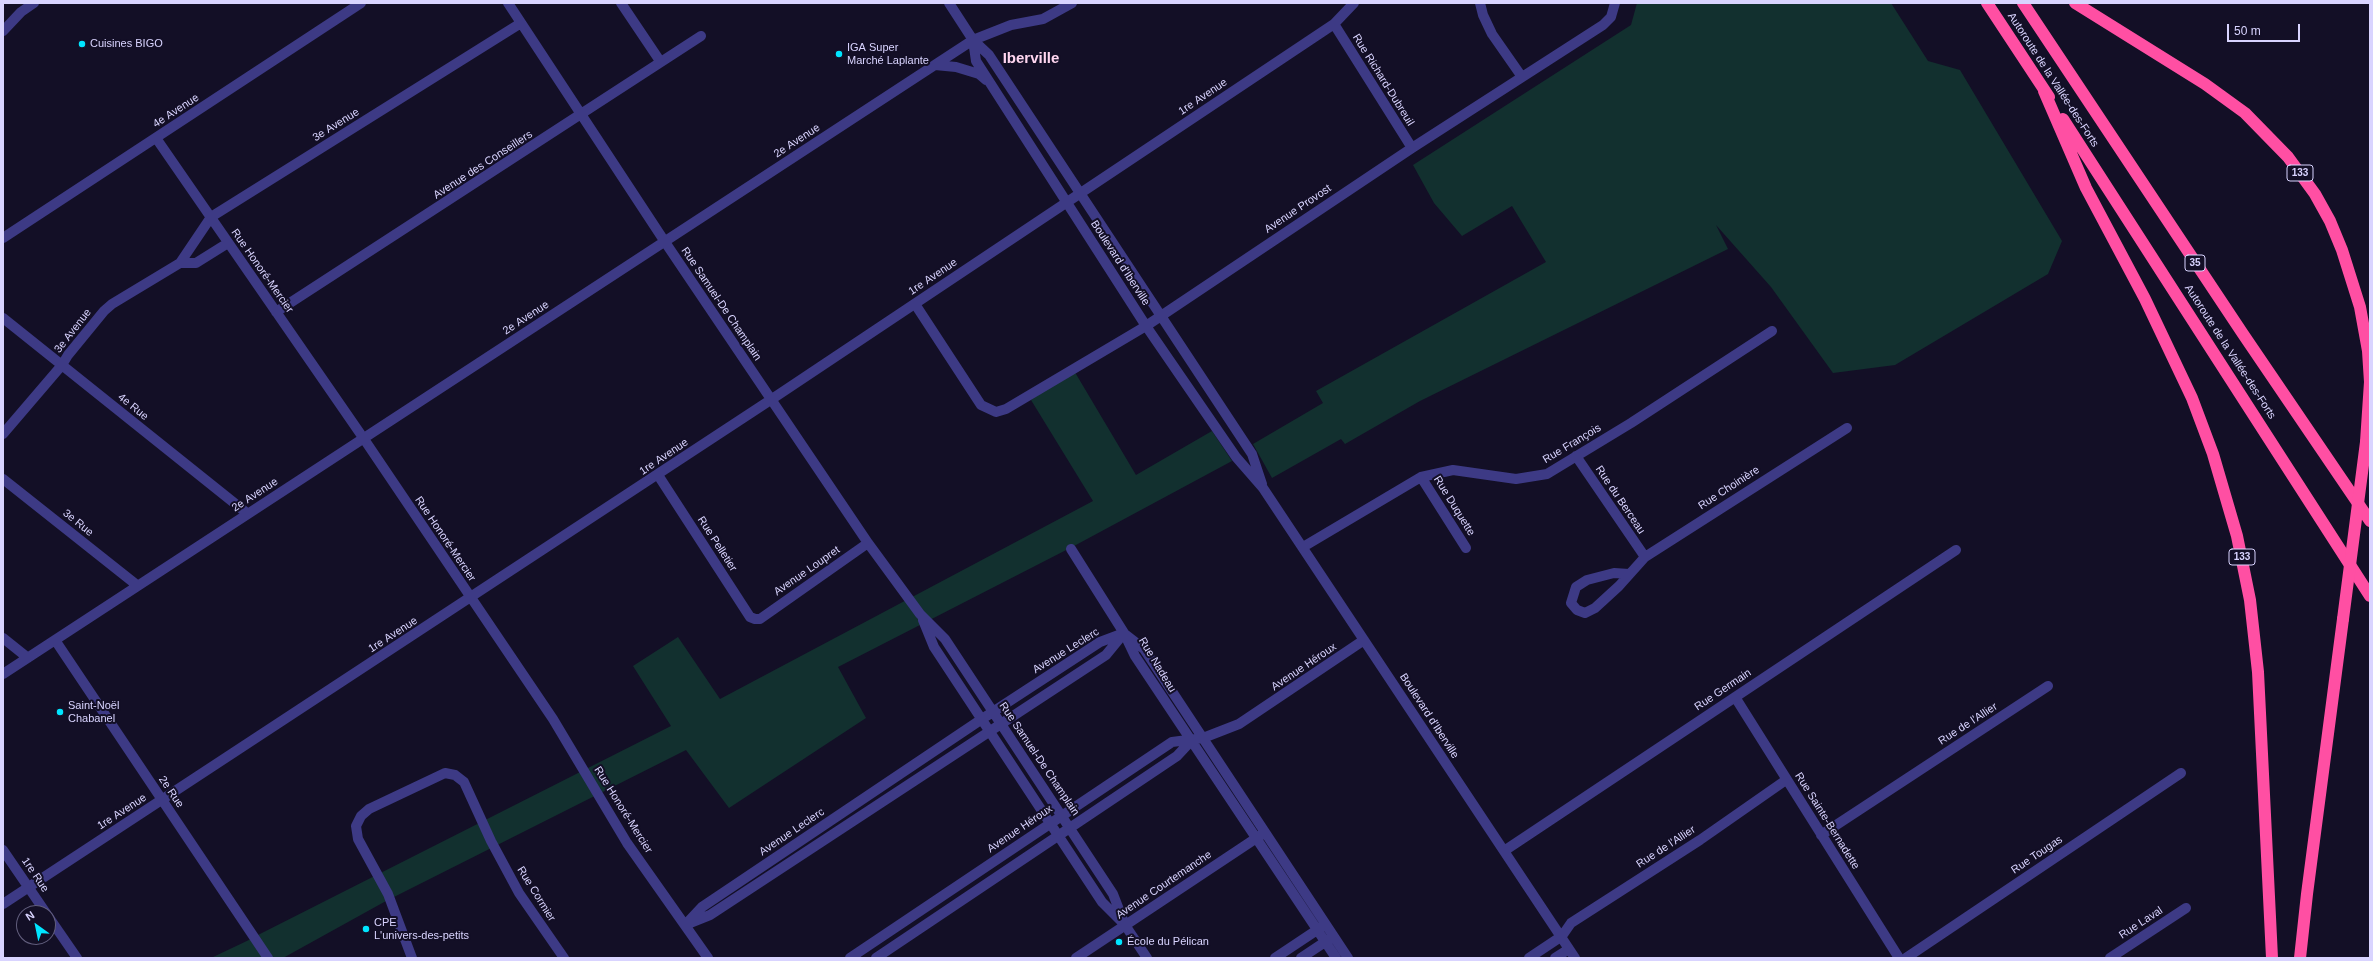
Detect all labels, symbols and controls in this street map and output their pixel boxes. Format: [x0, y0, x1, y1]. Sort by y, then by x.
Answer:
street label: Autoroute de la Vallée-des-Forts [2005, 10, 2101, 150]
scale bar [2229, 16, 2302, 42]
text: 50 m [2234, 24, 2261, 38]
street label: Rue Richard-Dubreuil [1349, 32, 1417, 128]
place label: Cuisines BIGO [90, 37, 163, 51]
marker: Cuisines BIGO [77, 39, 87, 49]
place label: IGA Super Marché Laplante [847, 41, 929, 67]
marker: IGA Super Marché Laplante [834, 49, 844, 59]
district label: Iberville [1003, 50, 1059, 68]
street label: 1re Avenue [1176, 76, 1230, 118]
street label: 4e Avenue [150, 91, 202, 131]
street label: 3e Avenue [310, 106, 362, 144]
street label: 2e Avenue [771, 121, 823, 161]
street label: Avenue des Conseillers [431, 128, 535, 202]
road number: 133 [2287, 165, 2313, 181]
street label: Avenue Provost [1262, 182, 1334, 236]
street label: Boulevard d'Iberville [1088, 218, 1152, 308]
street label: Rue Honoré-Mercier [228, 226, 296, 316]
street label: Rue Samuel-De Champlain [678, 245, 764, 363]
road number: 35 [2185, 255, 2205, 271]
street label: 1re Avenue [906, 256, 960, 298]
street label: Autoroute de la Vallée-des-Forts [2182, 282, 2278, 422]
street label: 2e Avenue [500, 298, 552, 338]
street label: 3e Avenue [52, 306, 94, 356]
street label: 4e Rue [115, 391, 151, 423]
street label: Rue François [1541, 421, 1603, 467]
street label: 1re Avenue [637, 436, 691, 478]
street label: Rue du Berceau [1592, 463, 1648, 537]
street label: Rue Choinière [1696, 463, 1762, 513]
street label: Rue Duquette [1430, 474, 1478, 538]
street label: 2e Avenue [229, 475, 281, 515]
street label: Rue Honoré-Mercier [412, 494, 478, 584]
street label: 3e Rue [60, 507, 96, 539]
street label: Rue Pelletier [694, 514, 740, 574]
street label: Avenue Loupret [771, 543, 843, 599]
road number: 133 [2229, 549, 2255, 565]
street label: 1re Avenue [366, 614, 420, 656]
street label: Avenue Leclerc [1030, 625, 1102, 677]
street label: Rue Nadeau [1135, 635, 1179, 695]
street label: Avenue Héroux [1269, 640, 1339, 694]
street label: Rue Germain [1692, 666, 1754, 714]
street label: Boulevard d'Iberville [1397, 671, 1461, 761]
place label: Saint-Noël Chabanel [68, 699, 119, 725]
street label: Rue Samuel-De Champlain [996, 700, 1082, 818]
street label: Rue de l'Allier [1936, 700, 2000, 748]
marker: Saint-Noël Chabanel [55, 707, 65, 717]
street label: Rue Honoré-Mercier [591, 764, 655, 856]
street label: Rue Sainte-Bernadette [1792, 770, 1862, 872]
street label: 2e Rue [156, 774, 186, 810]
street label: 1re Avenue [95, 791, 149, 833]
street label: Avenue Héroux [985, 802, 1055, 856]
street label: Avenue Leclerc [757, 805, 827, 859]
street label: Rue de l'Allier [1634, 823, 1698, 871]
street label: Rue Tougas [2009, 833, 2065, 877]
street label: Avenue Courtemanche [1114, 848, 1214, 922]
street label: 1re Rue [19, 855, 51, 895]
street label: Rue Cormier [514, 864, 558, 924]
street label: Rue Laval [2117, 904, 2165, 942]
north arrow [16, 905, 56, 945]
text: N [23, 909, 37, 923]
place label: CPE L'univers-des-petits [374, 916, 469, 942]
marker: CPE L'univers-des-petits [361, 924, 371, 934]
place label: École du Pélican [1127, 935, 1209, 949]
marker: École du Pélican [1114, 937, 1124, 947]

